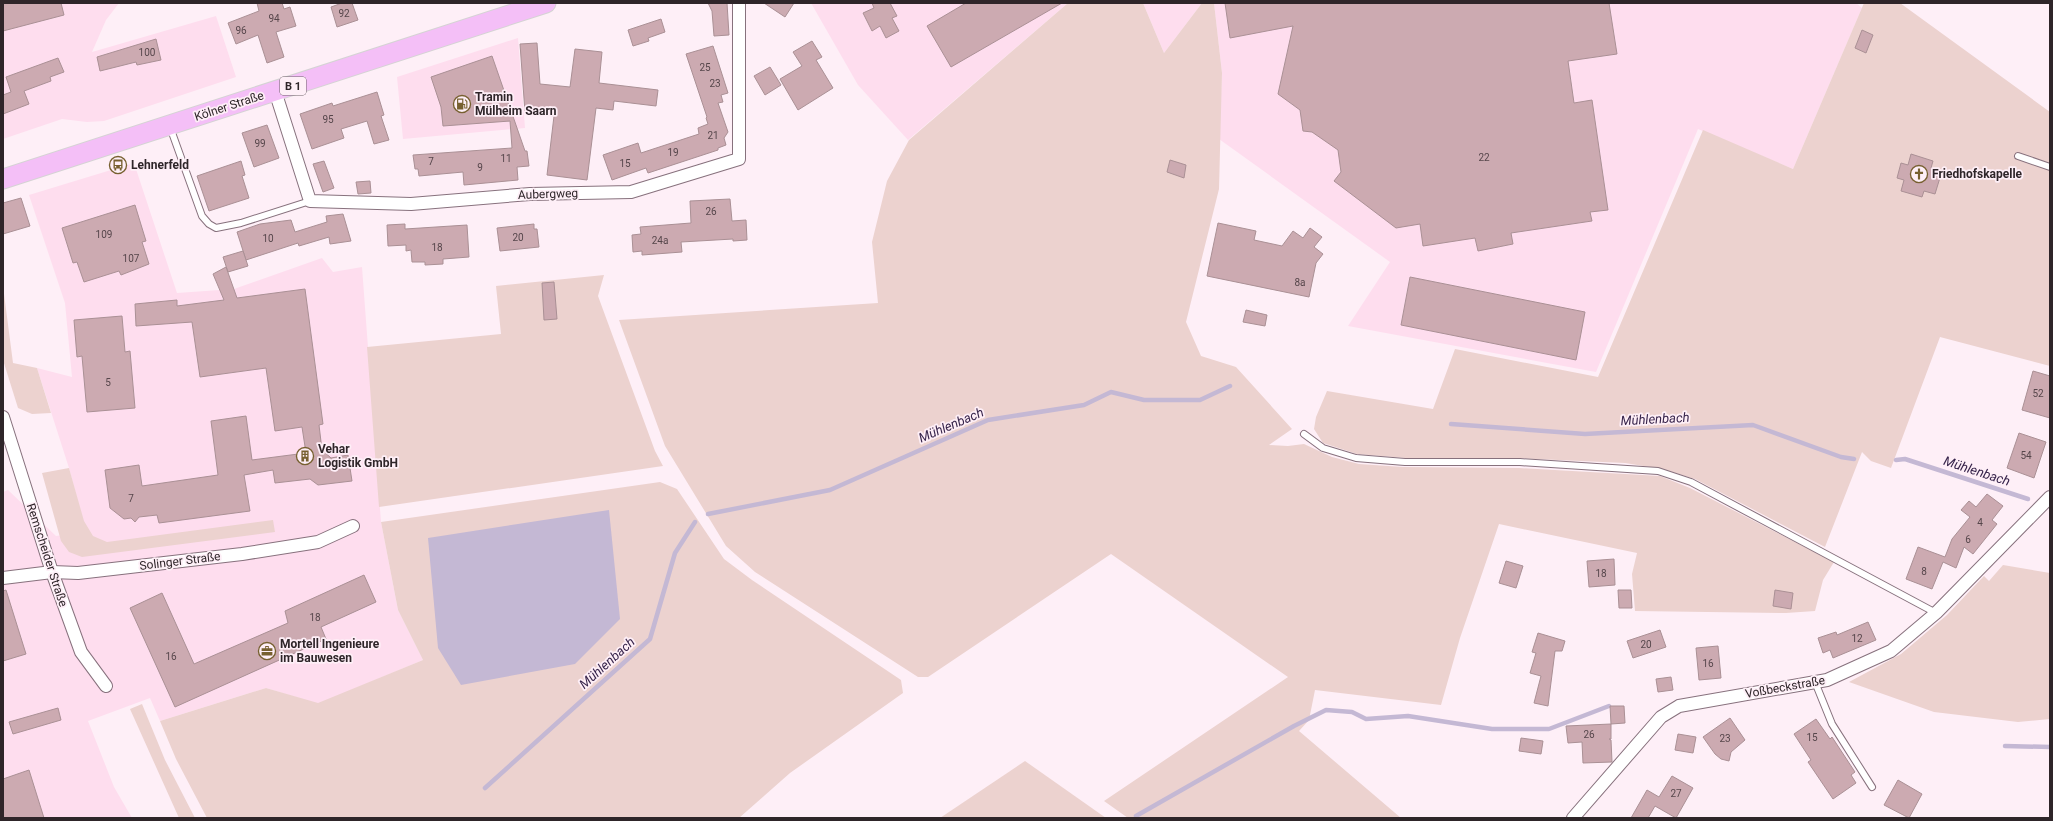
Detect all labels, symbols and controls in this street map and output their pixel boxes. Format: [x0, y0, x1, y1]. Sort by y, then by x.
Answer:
house number: 92 [338, 8, 350, 19]
house number: 94 [268, 13, 280, 24]
house number: 96 [235, 25, 247, 36]
house number: 100 [139, 47, 156, 58]
house number: 25 [699, 62, 711, 73]
road number: B 1 [280, 77, 306, 95]
house number: 23 [709, 78, 721, 89]
street label: Kölner Straße [193, 88, 265, 124]
place label: Tramin Mülheim Saarn [475, 90, 557, 118]
fuel station icon: Tramin Mülheim Saarn [452, 94, 472, 114]
house number: 95 [322, 114, 334, 125]
house number: 21 [707, 130, 719, 141]
house number: 99 [254, 138, 266, 149]
house number: 19 [667, 147, 679, 158]
house number: 22 [1478, 152, 1490, 163]
house number: 11 [500, 153, 512, 164]
bus stop icon: Lehnerfeld [108, 155, 128, 175]
house number: 7 [428, 156, 434, 167]
place label: Lehnerfeld [131, 158, 189, 172]
house number: 15 [619, 158, 631, 169]
house number: 9 [477, 162, 483, 173]
church icon: Friedhofskapelle [1909, 164, 1929, 184]
place label: Friedhofskapelle [1932, 167, 2023, 181]
street label: Aubergweg [518, 186, 578, 202]
house number: 26 [705, 206, 717, 217]
house number: 109 [96, 229, 112, 240]
house number: 20 [512, 232, 524, 243]
house number: 10 [262, 233, 274, 244]
house number: 24a [652, 235, 668, 246]
house number: 18 [431, 242, 443, 253]
house number: 107 [123, 253, 140, 264]
house number: 8a [1294, 277, 1306, 288]
house number: 5 [105, 377, 111, 388]
house number: 52 [2032, 388, 2044, 399]
water label: Mühlenbach [916, 405, 986, 445]
water label: Mühlenbach [1620, 410, 1690, 428]
place label: Vehar Logistik GmbH [318, 442, 398, 470]
building icon: Vehar Logistik GmbH [295, 446, 315, 466]
house number: 54 [2020, 450, 2032, 461]
water label: Mühlenbach [1942, 453, 2012, 489]
house number: 7 [128, 493, 134, 504]
street label: Remscheider Straße [24, 502, 70, 608]
house number: 4 [1977, 517, 1983, 528]
house number: 6 [1965, 534, 1971, 545]
street label: Solinger Straße [139, 549, 221, 573]
house number: 8 [1921, 566, 1927, 577]
house number: 18 [1595, 568, 1607, 579]
house number: 18 [309, 612, 321, 623]
house number: 12 [1851, 633, 1863, 644]
water label: Mühlenbach [576, 634, 638, 692]
place label: Mortell Ingenieure im Bauwesen [280, 637, 380, 665]
house number: 20 [1640, 639, 1652, 650]
office icon: Mortell Ingenieure im Bauwesen [257, 641, 277, 661]
house number: 16 [165, 651, 177, 662]
house number: 16 [1702, 658, 1714, 669]
street label: Voßbeckstraße [1744, 673, 1826, 701]
house number: 26 [1583, 729, 1595, 740]
house number: 15 [1806, 732, 1818, 743]
house number: 23 [1719, 733, 1731, 744]
house number: 27 [1670, 788, 1682, 799]

